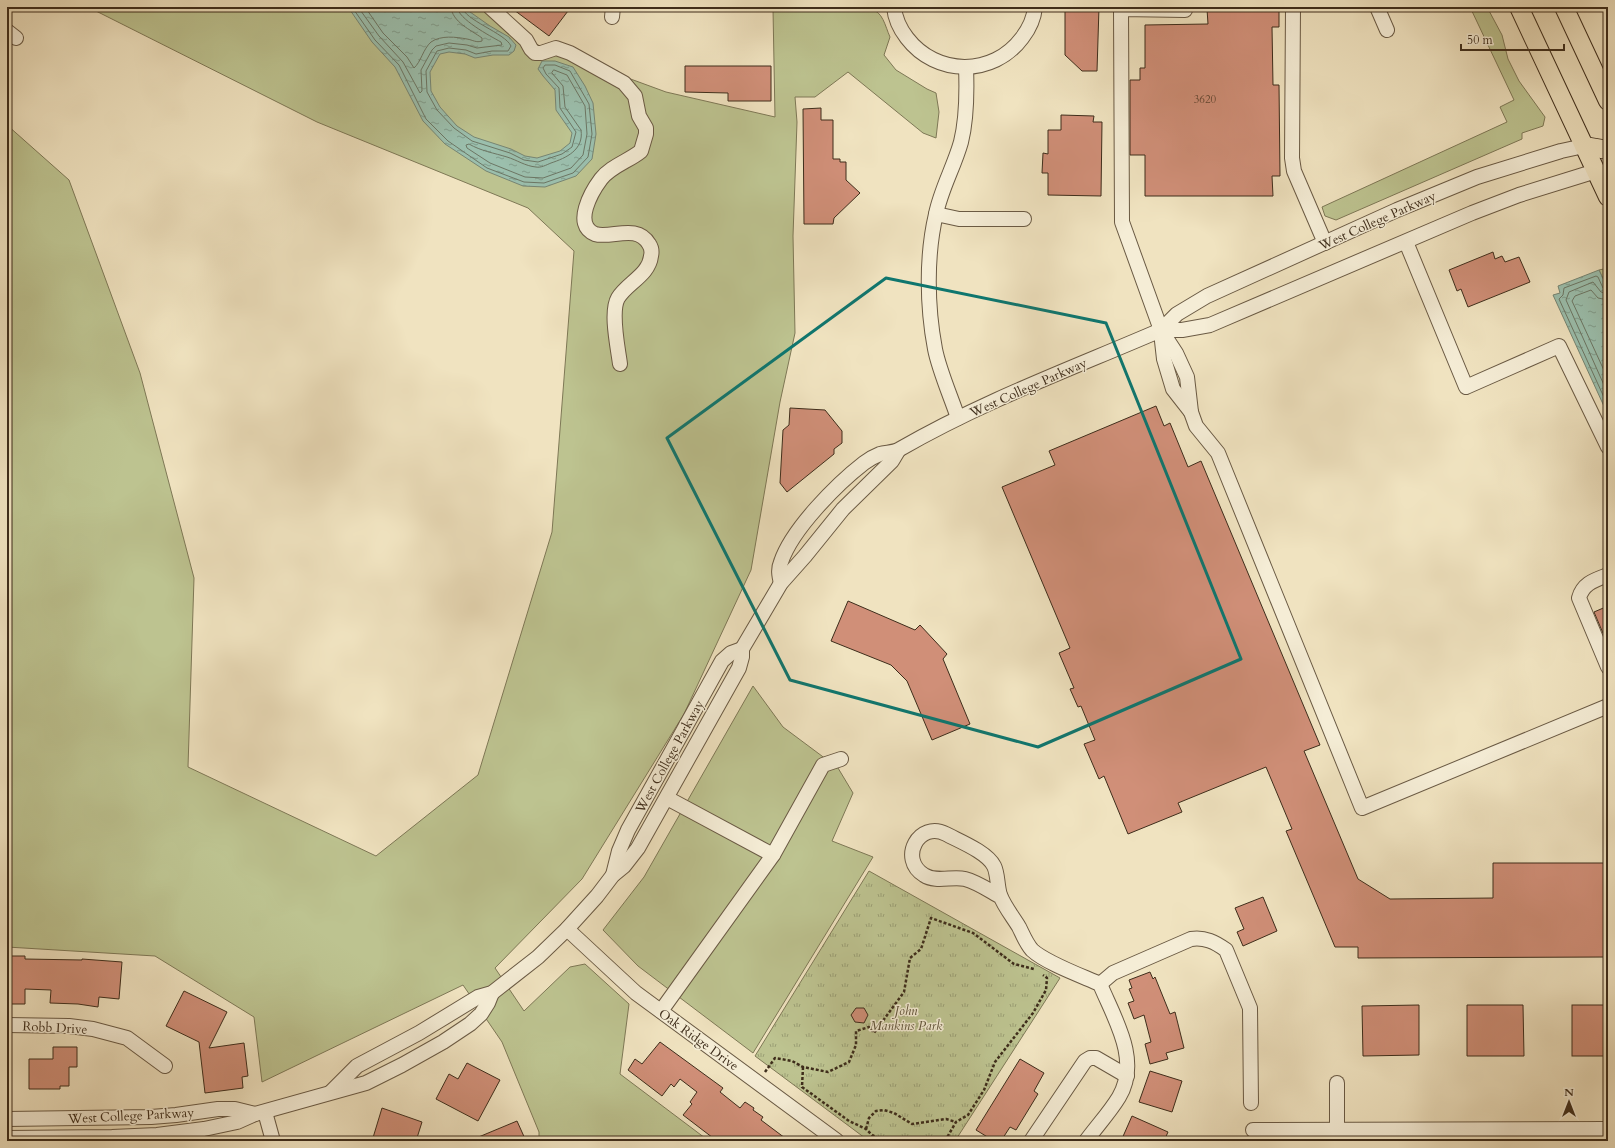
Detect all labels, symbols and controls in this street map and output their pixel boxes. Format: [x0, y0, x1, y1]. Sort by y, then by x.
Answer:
scale bar [1461, 26, 1564, 52]
text: 50 m [1467, 32, 1494, 48]
house number: 3620 [1194, 92, 1217, 107]
street label: West College Parkway [1315, 187, 1439, 255]
street label: West College Parkway [966, 354, 1090, 422]
street label: West College Parkway [631, 697, 708, 817]
park label: John Mankins Park [870, 1002, 943, 1035]
street label: Oak Ridge Drive [655, 1005, 742, 1075]
street label: Robb Drive [22, 1017, 88, 1039]
north arrow [1549, 1082, 1589, 1122]
text: N [1564, 1085, 1574, 1100]
street label: West College Parkway [67, 1104, 195, 1128]

